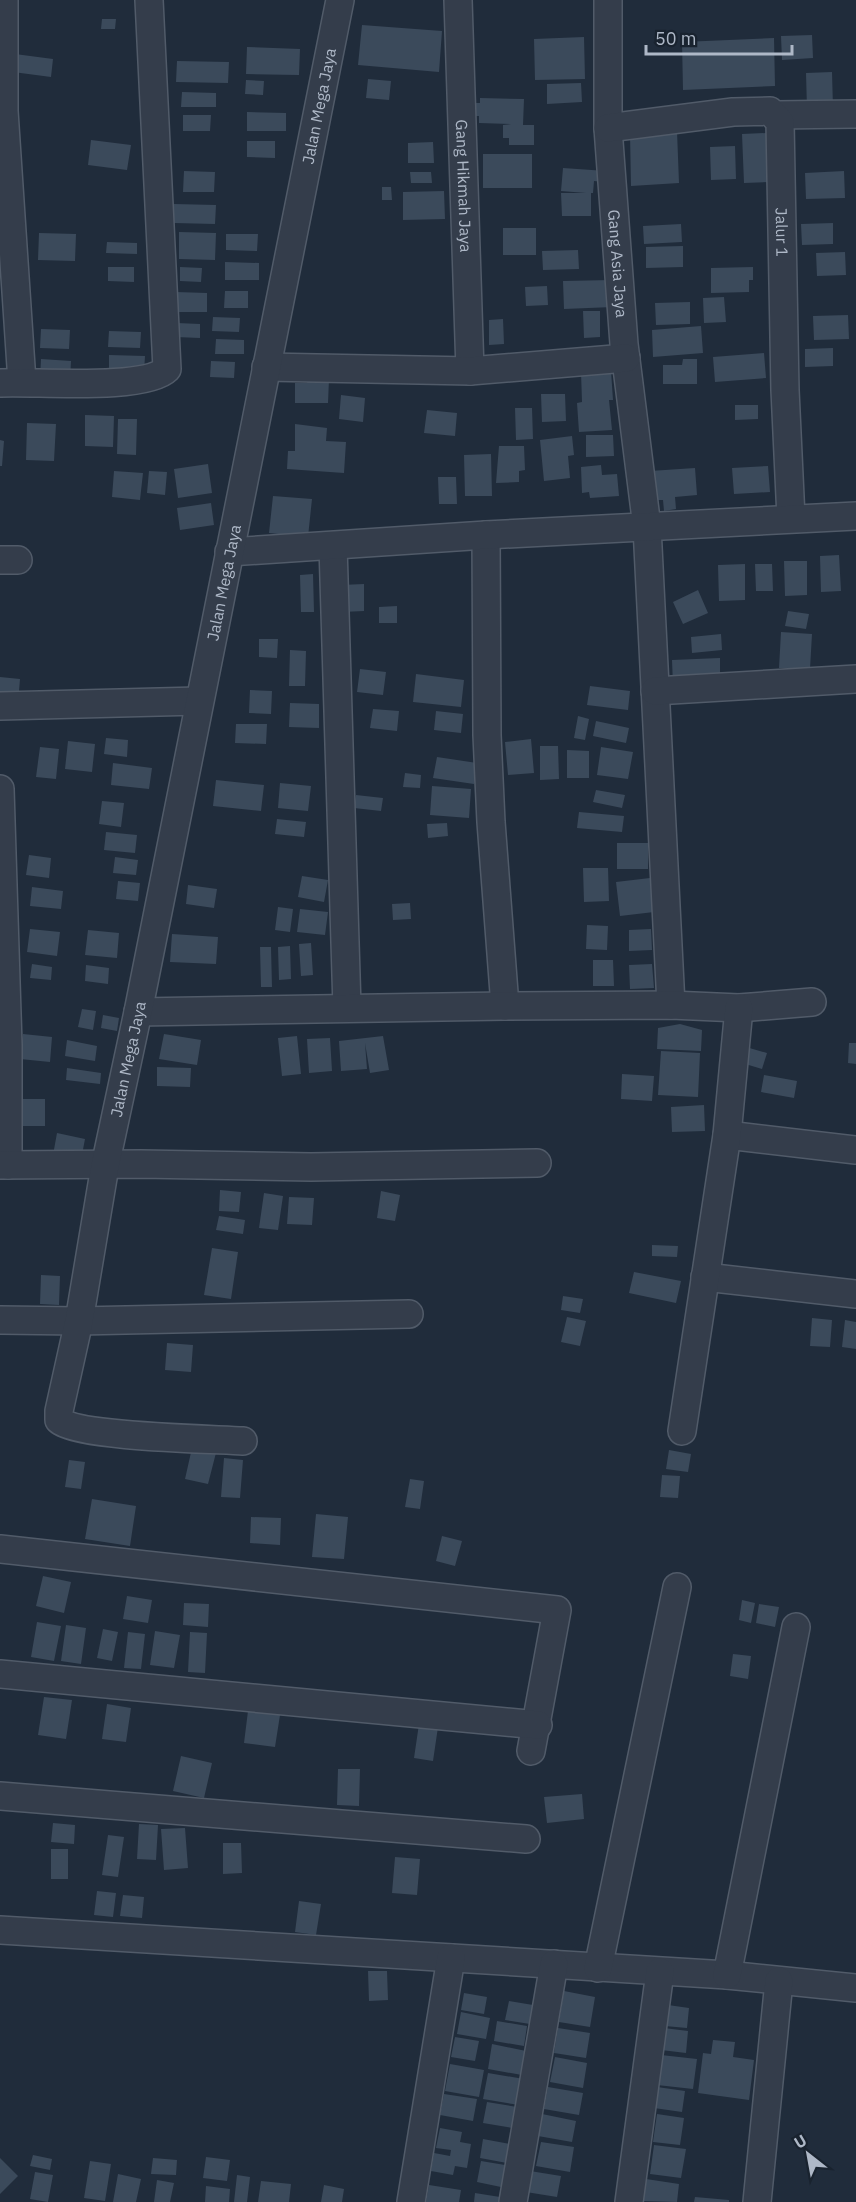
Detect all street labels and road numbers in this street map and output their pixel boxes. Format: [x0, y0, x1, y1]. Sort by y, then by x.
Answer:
street label: Jalan Mega Jaya [297, 46, 340, 166]
street label: Gang Hikmah Jaya [452, 119, 476, 253]
street label: Jalur 1 [772, 207, 793, 257]
street label: Gang Asia Jaya [604, 209, 632, 319]
street label: Jalan Mega Jaya [202, 522, 245, 642]
street label: Jalan Mega Jaya [106, 999, 150, 1119]

